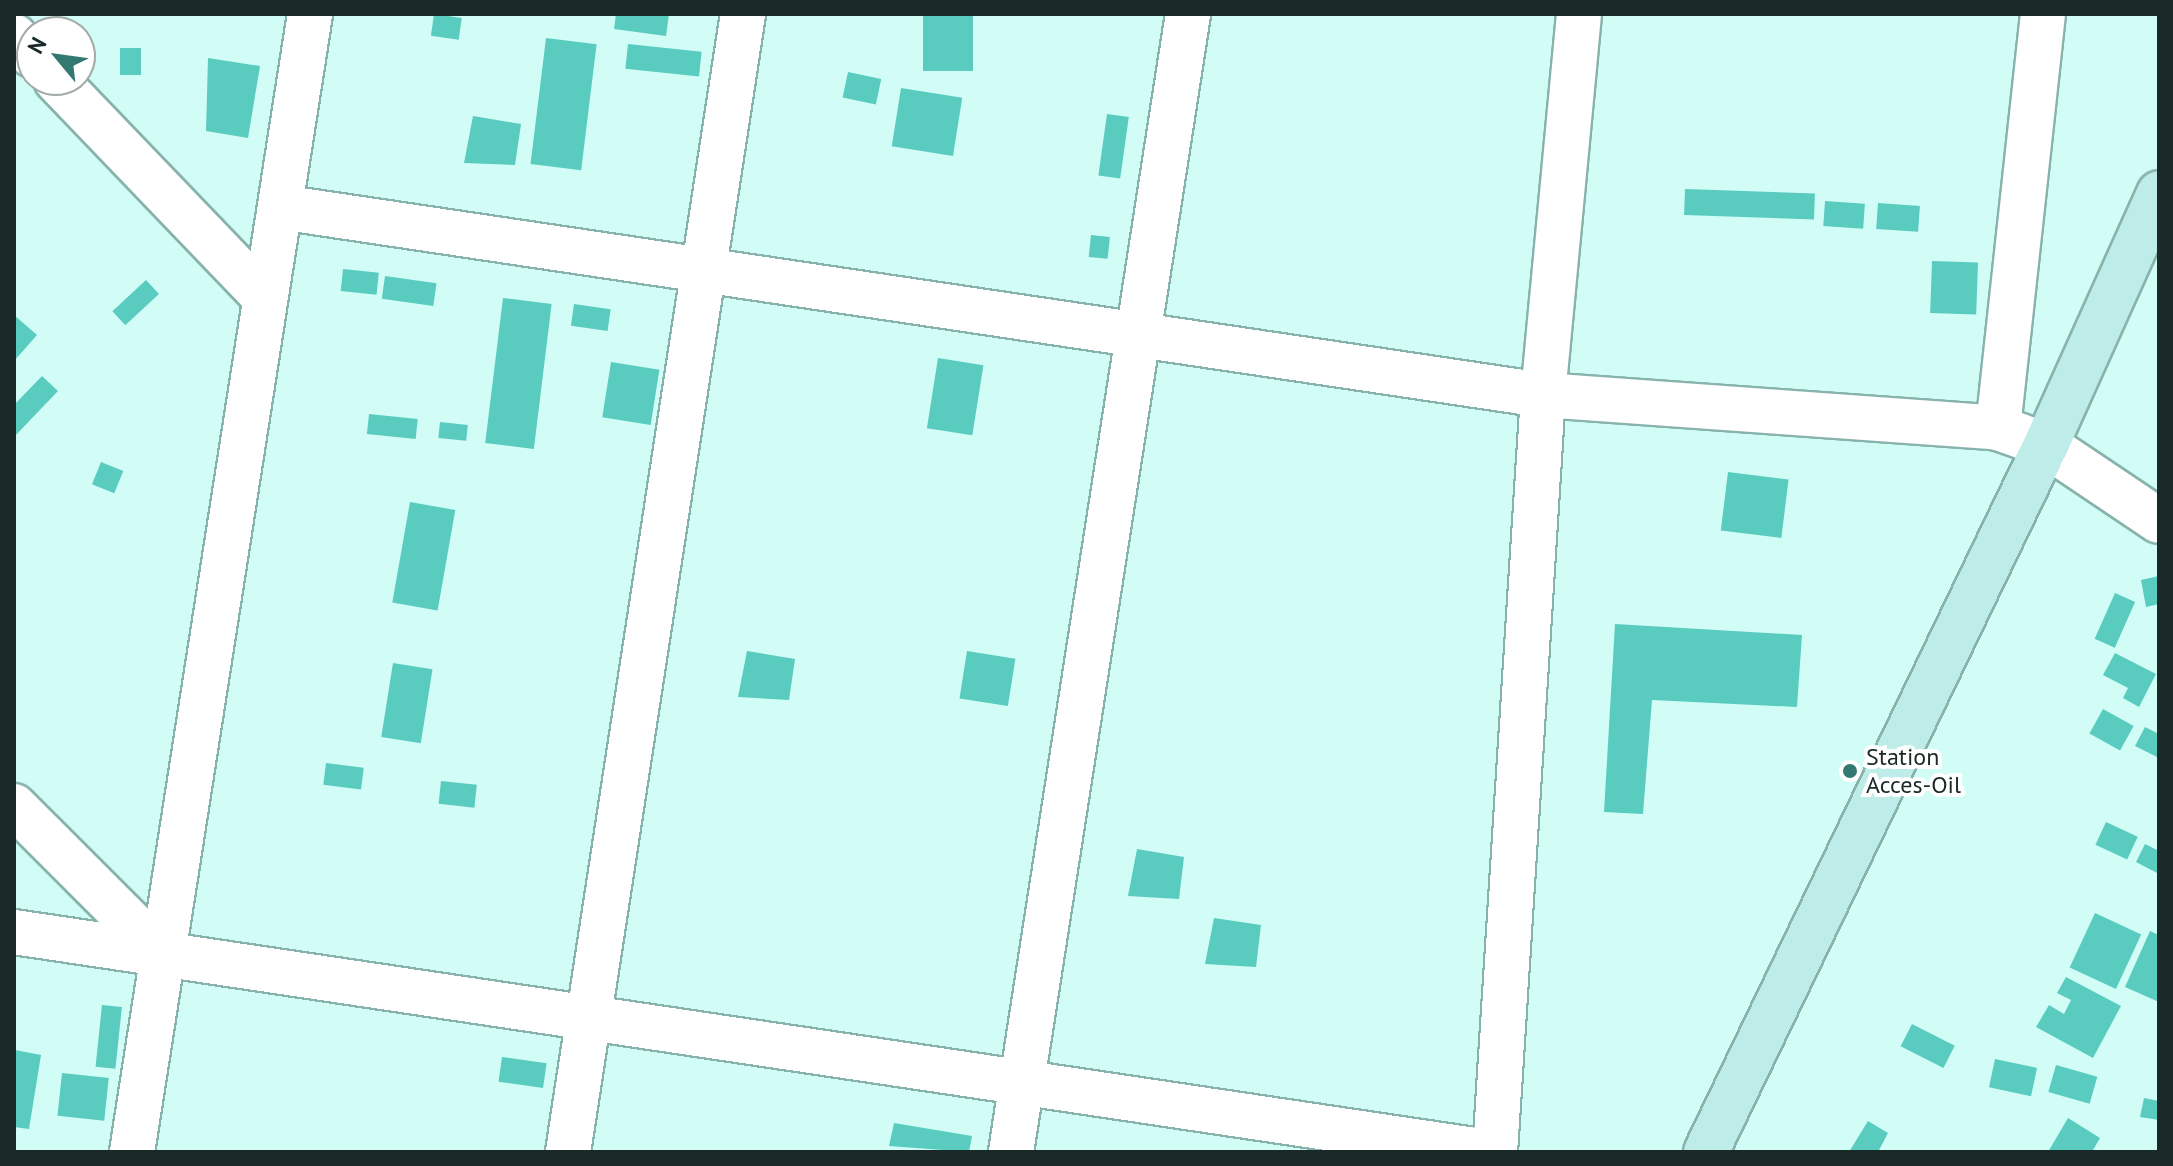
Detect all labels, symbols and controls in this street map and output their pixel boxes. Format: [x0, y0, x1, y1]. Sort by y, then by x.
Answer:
north arrow [16, 16, 96, 96]
text: N [21, 32, 53, 58]
place label: Station Acces-Oil [1866, 743, 1961, 799]
marker: Station Acces-Oil [1841, 762, 1859, 780]

